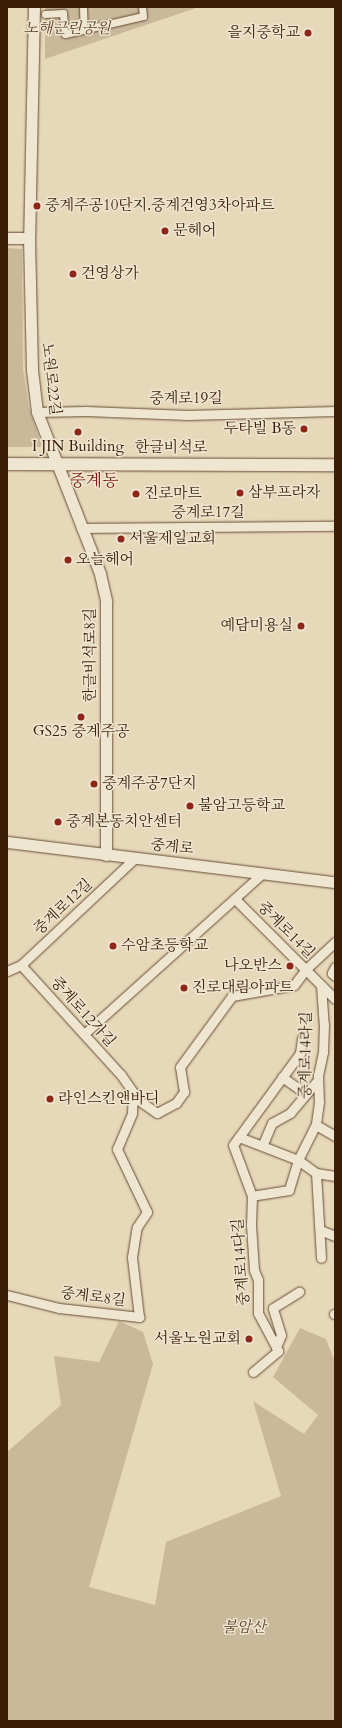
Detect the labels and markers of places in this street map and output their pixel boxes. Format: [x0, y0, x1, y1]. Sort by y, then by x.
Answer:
place label: 을지중학교 [228, 24, 300, 42]
marker: 을지중학교 [303, 28, 313, 38]
place label: 중계주공10단지.중계건영3차아파트 [45, 197, 275, 215]
marker: 중계주공10단지.중계건영3차아파트 [32, 201, 42, 211]
place label: 문헤어 [173, 222, 216, 240]
marker: 문헤어 [160, 226, 170, 236]
place label: 건영상가 [81, 265, 139, 283]
marker: 건영상가 [68, 269, 78, 279]
place label: 두타빌 B동 [224, 420, 296, 438]
marker: 두타빌 B동 [299, 424, 309, 434]
marker: I JIN Building [73, 427, 83, 437]
place label: I JIN Building [32, 438, 124, 456]
place label: 삼부프라자 [248, 484, 320, 502]
place label: 진로마트 [144, 485, 202, 503]
marker: 삼부프라자 [235, 488, 245, 498]
marker: 진로마트 [131, 489, 141, 499]
place label: 서울제일교회 [129, 530, 216, 548]
marker: 서울제일교회 [116, 534, 126, 544]
place label: 오늘헤어 [76, 551, 134, 569]
marker: 오늘헤어 [63, 555, 73, 565]
place label: 예담미용실 [221, 617, 293, 635]
marker: 예담미용실 [296, 621, 306, 631]
marker: GS25 중계주공 [76, 712, 86, 722]
place label: GS25 중계주공 [33, 723, 129, 741]
place label: 중계주공7단지 [102, 775, 197, 793]
marker: 중계주공7단지 [89, 779, 99, 789]
place label: 불암고등학교 [198, 797, 285, 815]
marker: 불암고등학교 [185, 801, 195, 811]
place label: 중계본동치안센터 [66, 813, 182, 831]
marker: 중계본동치안센터 [53, 817, 63, 827]
place label: 수암초등학교 [121, 937, 208, 955]
marker: 수암초등학교 [108, 941, 118, 951]
place label: 나오반스 [224, 957, 282, 975]
marker: 나오반스 [285, 961, 295, 971]
place label: 진로대림아파트 [192, 979, 293, 997]
marker: 진로대림아파트 [179, 983, 189, 993]
place label: 라인스킨앤바디 [58, 1090, 159, 1108]
marker: 라인스킨앤바디 [45, 1094, 55, 1104]
place label: 서울노원교회 [154, 1330, 241, 1348]
marker: 서울노원교회 [244, 1334, 254, 1344]

